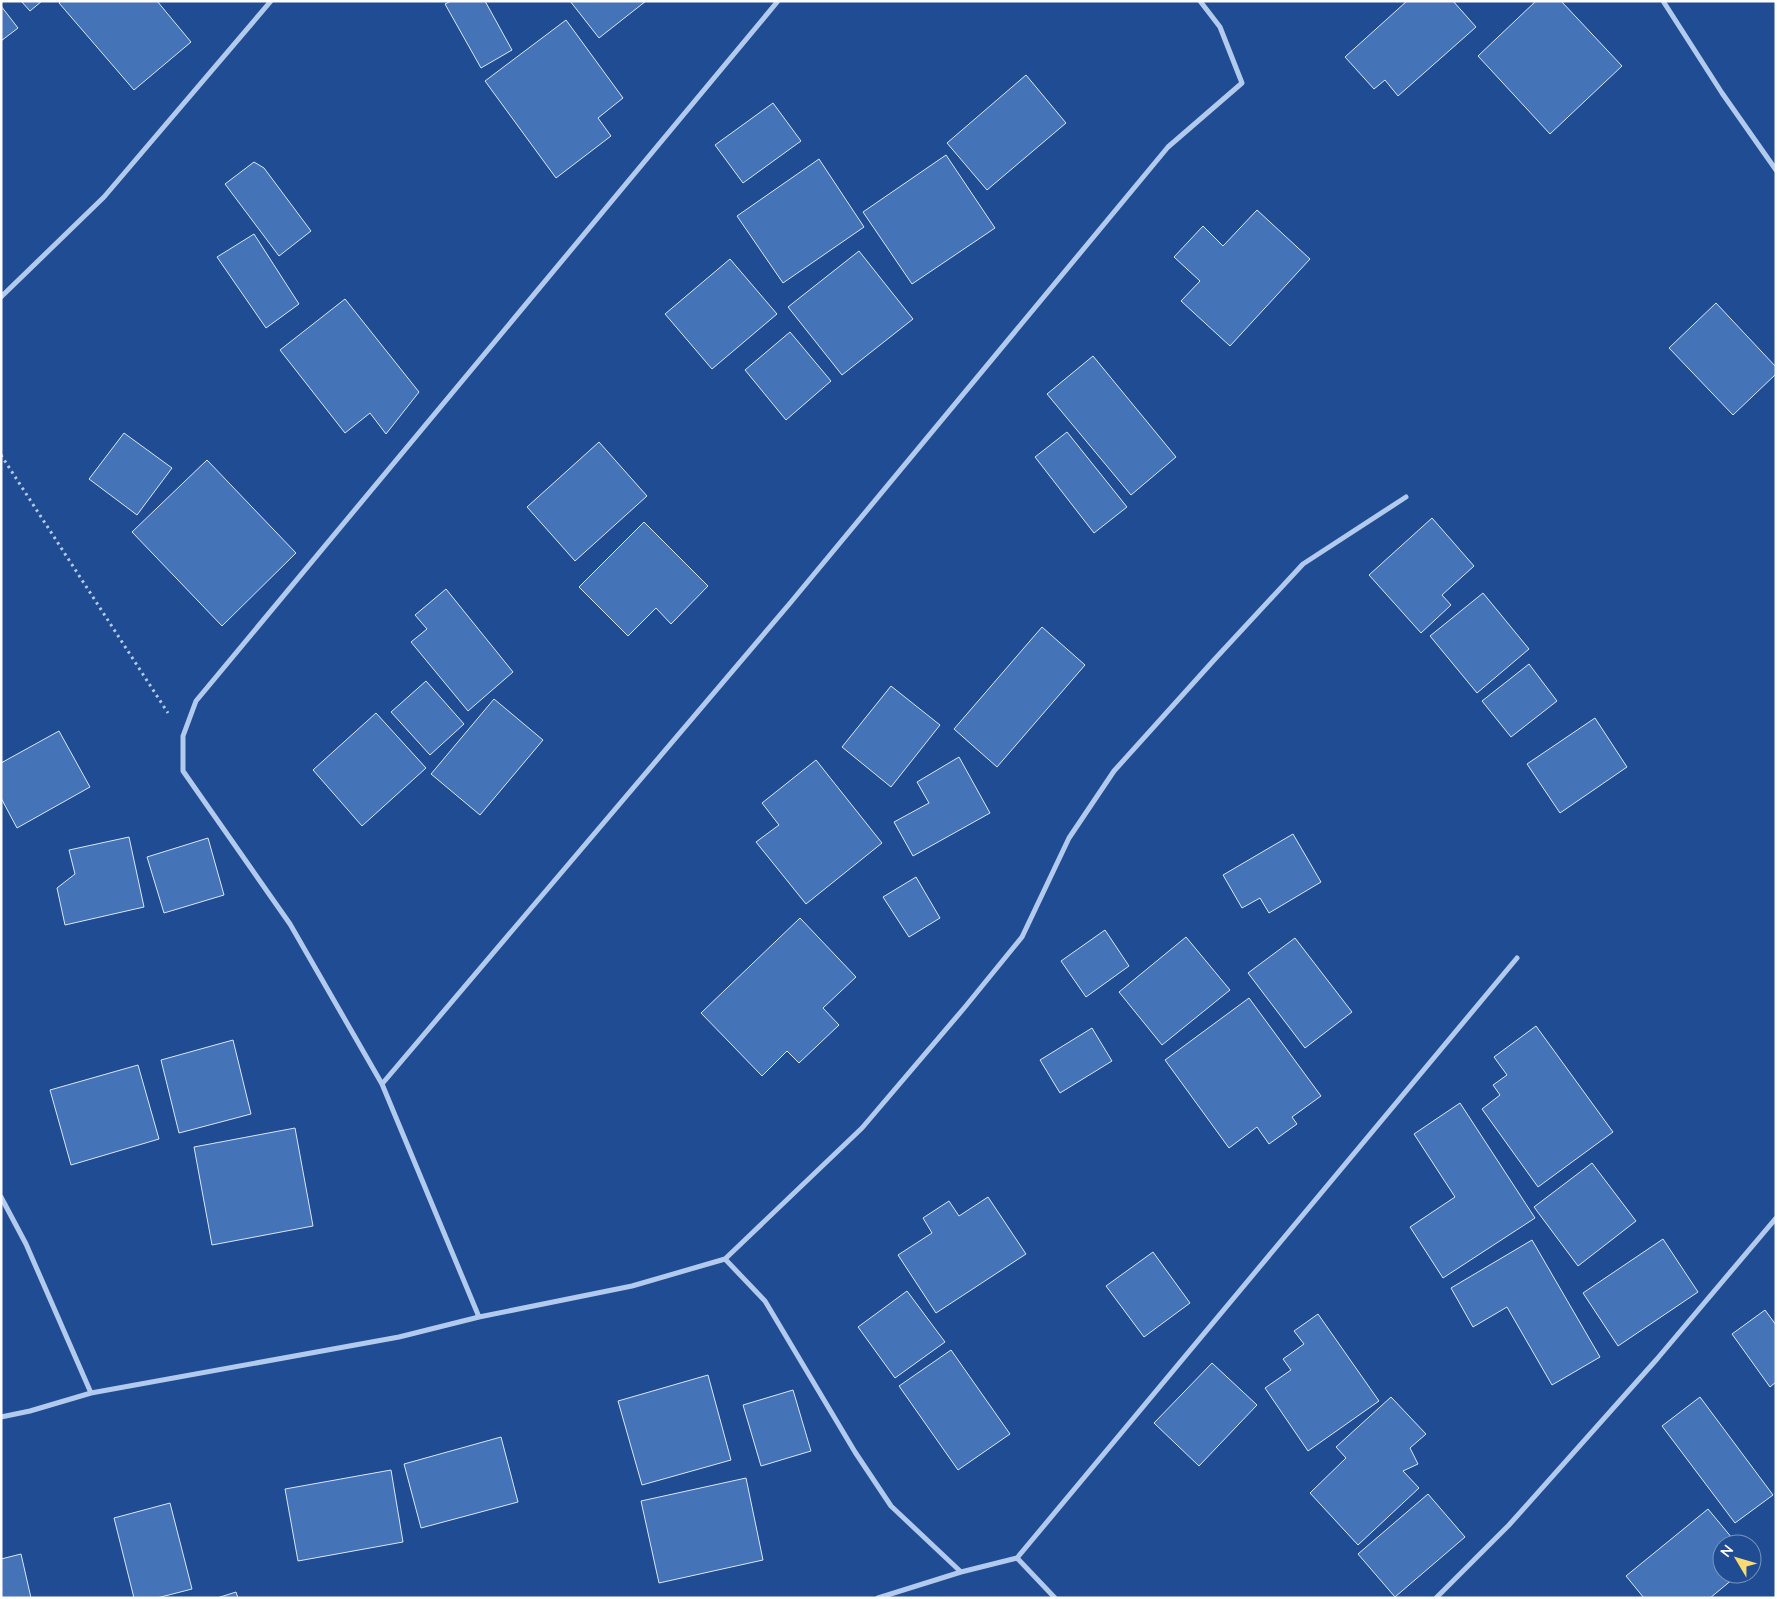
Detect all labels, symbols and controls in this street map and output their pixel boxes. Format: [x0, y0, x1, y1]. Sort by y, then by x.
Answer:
north arrow [1712, 1534, 1762, 1584]
text: N [1716, 1541, 1736, 1560]

